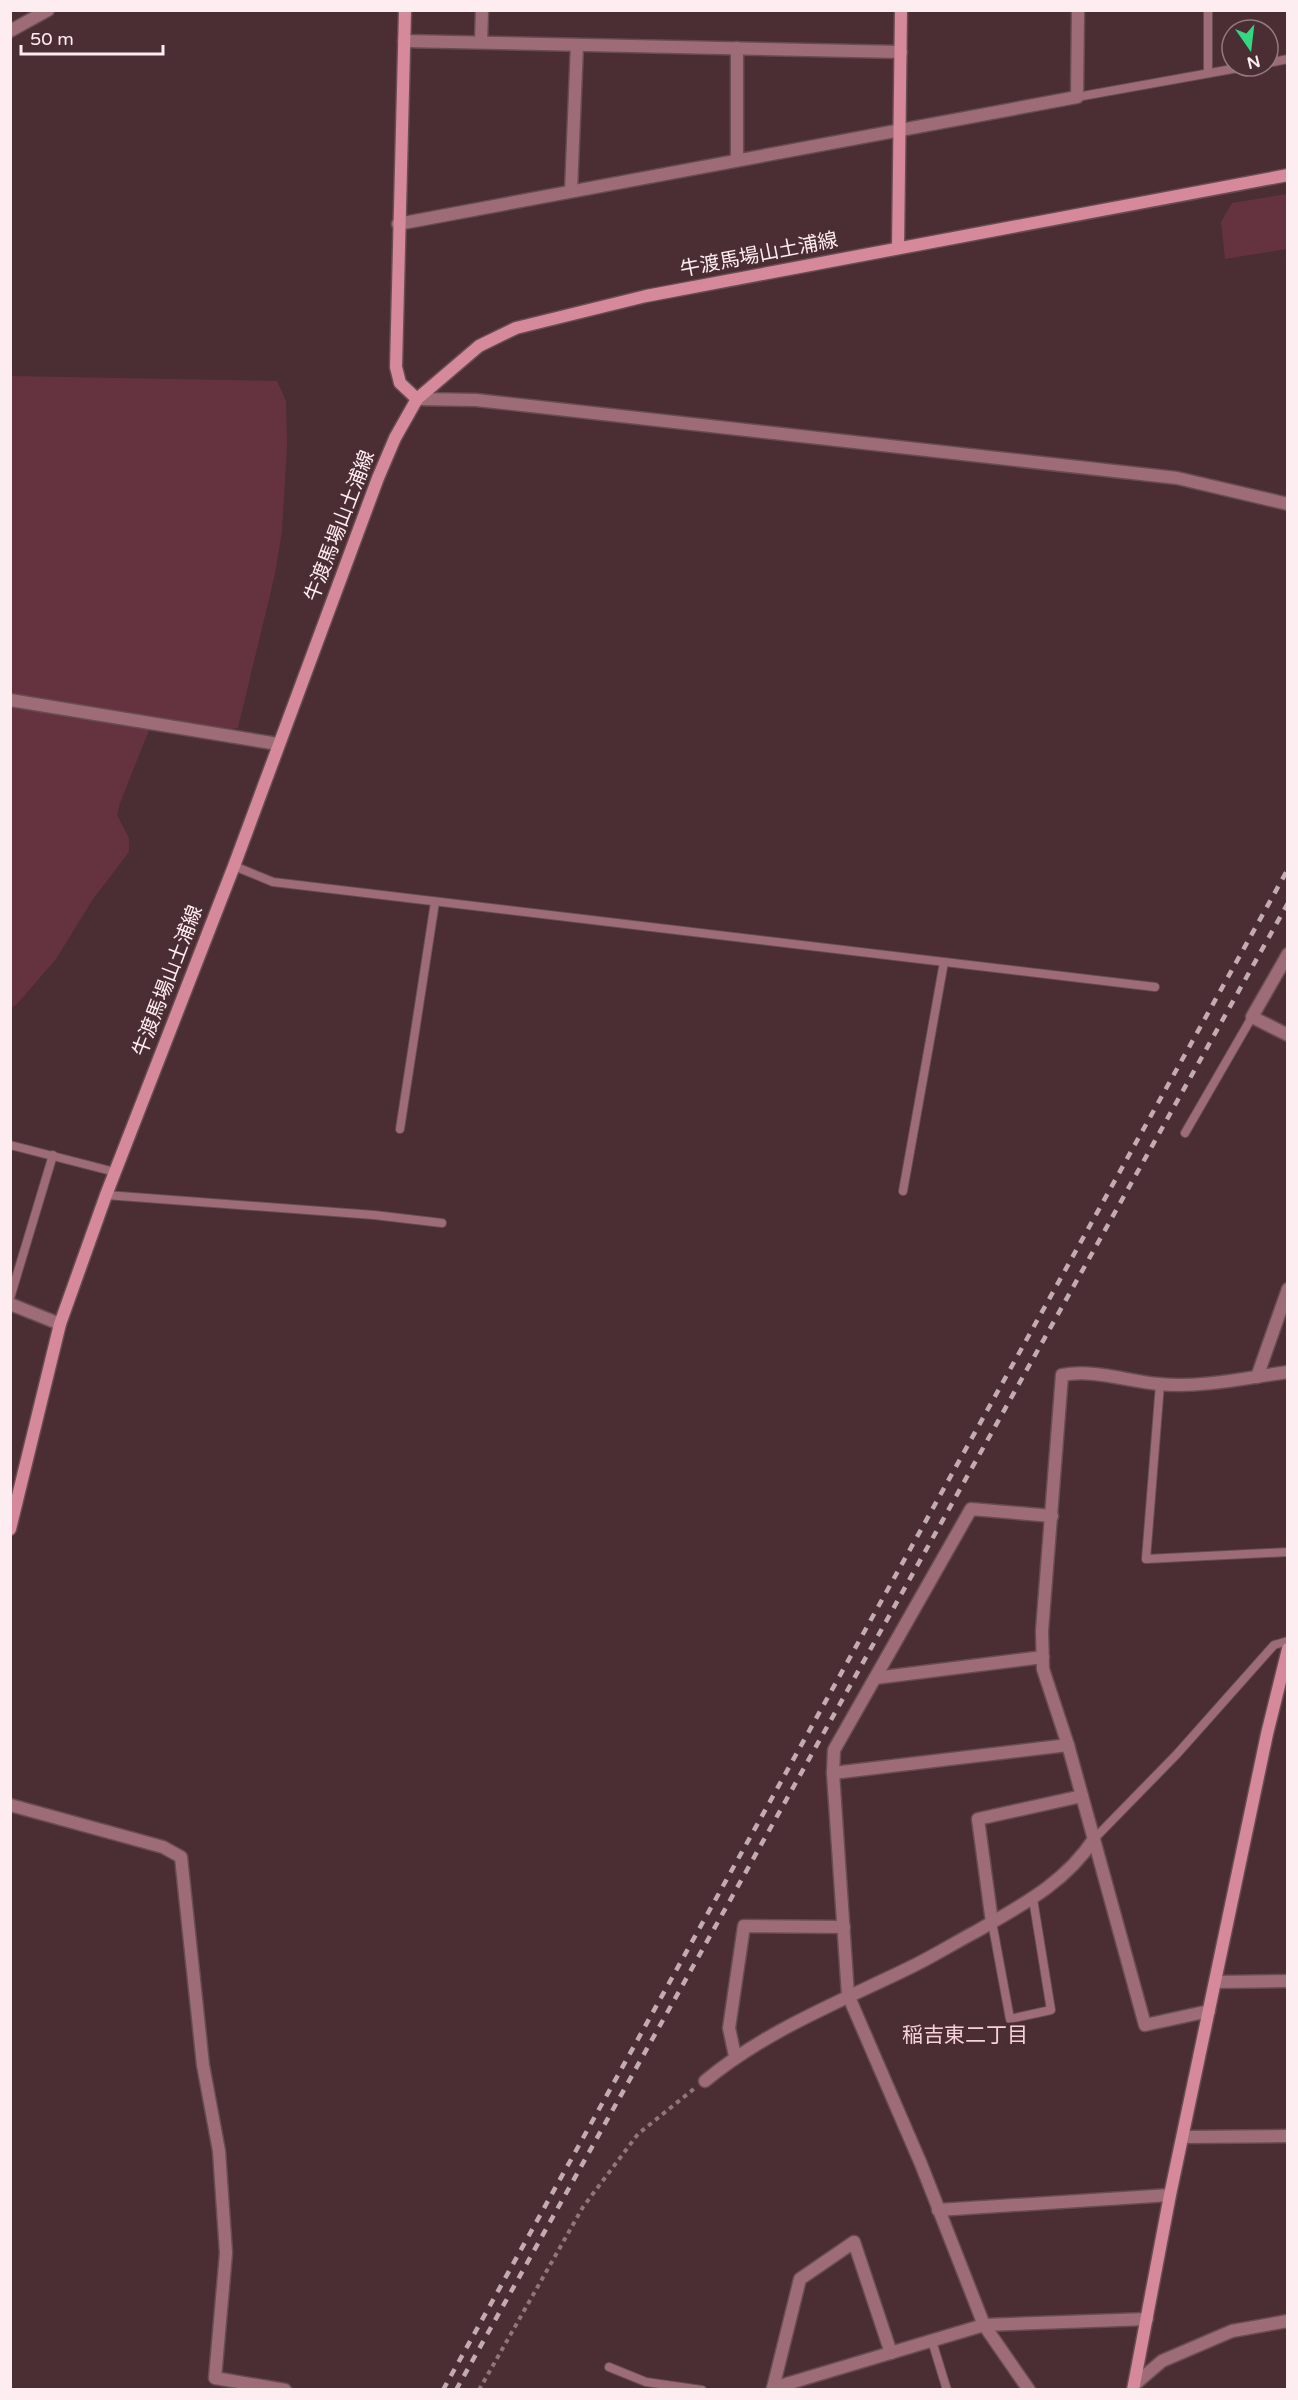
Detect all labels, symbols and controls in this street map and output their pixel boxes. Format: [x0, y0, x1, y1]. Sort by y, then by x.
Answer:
scale bar [21, 18, 164, 56]
north arrow [1220, 18, 1280, 78]
text: 50 m [30, 28, 74, 50]
text: N [1245, 50, 1262, 73]
street label: 牛渡馬場山土浦線 [678, 228, 840, 282]
street label: 牛渡馬場山土浦線 [300, 447, 380, 605]
street label: 牛渡馬場山土浦線 [128, 902, 208, 1060]
district label: 稲吉東二丁目 [902, 2023, 1028, 2048]

